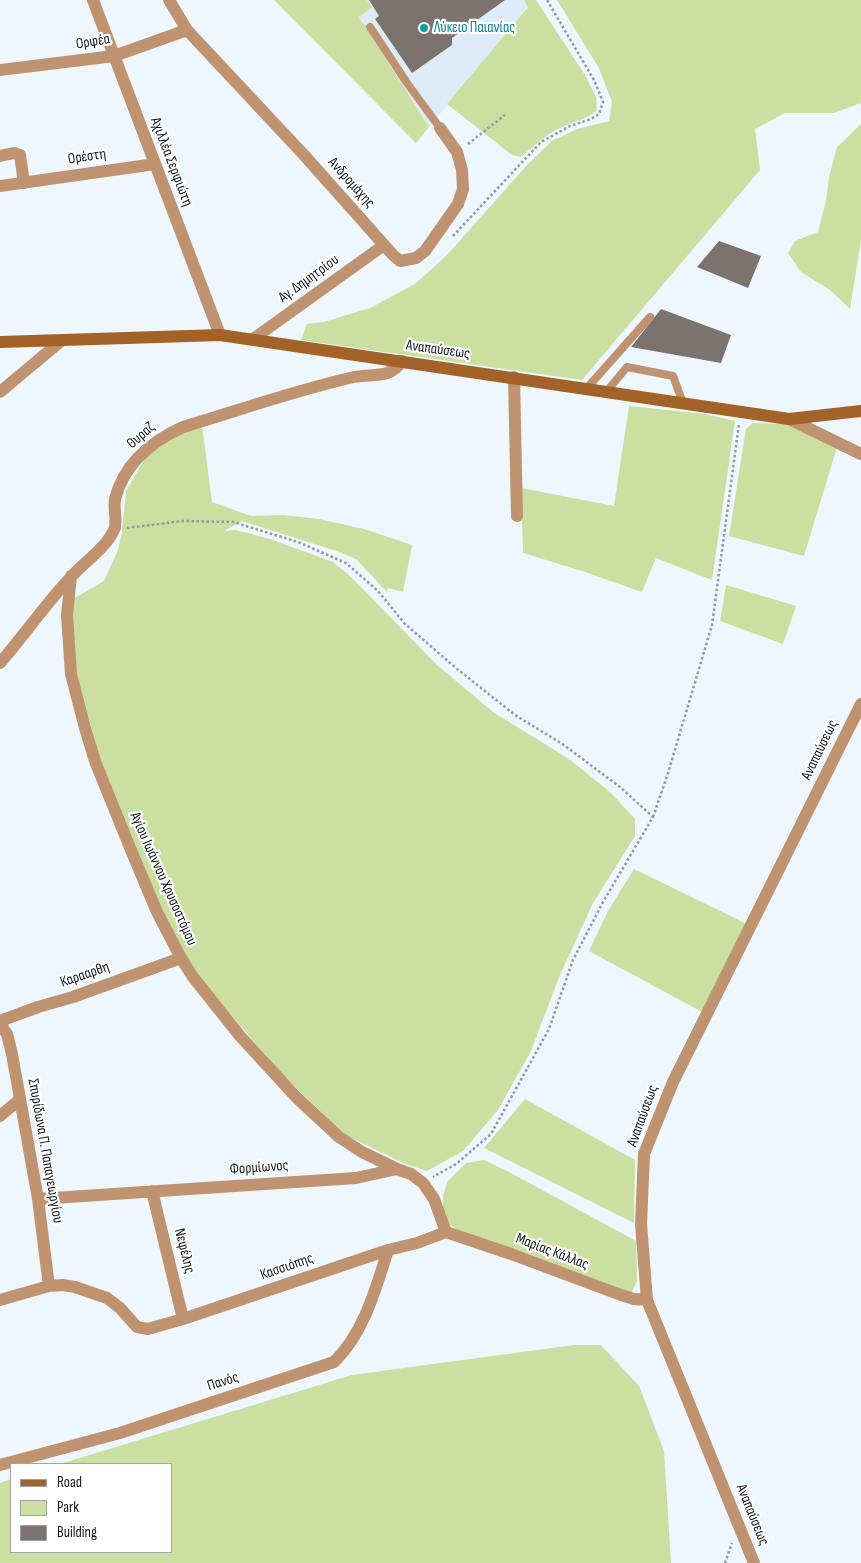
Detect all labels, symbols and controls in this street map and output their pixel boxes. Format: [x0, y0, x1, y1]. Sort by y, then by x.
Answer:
place label: Λύκειο Παιανίας [434, 19, 515, 37]
marker: Λύκειο Παιανίας [418, 22, 430, 34]
street label: Ορφέα [75, 30, 111, 54]
street label: Αχιλλέα Σερφιώτη [146, 115, 196, 209]
street label: Ορέστη [67, 145, 107, 169]
street label: Ανδρομάχης [324, 154, 378, 212]
street label: Αγ. Δημητρίου [275, 251, 343, 307]
street label: Αναπαύσεως [405, 337, 471, 363]
street label: Θυραζ [123, 419, 159, 453]
street label: Αναπαύσεως [798, 717, 842, 783]
street label: Αγίου Ιωάννου Χρυσοστόμου [125, 809, 201, 949]
street label: Καρααρθη [58, 958, 112, 992]
street label: Σπυρίδωνα Π. Παπαγεωργίου [23, 1077, 67, 1225]
street label: Αναπαύσεως [624, 1083, 662, 1149]
street label: Φορμίωνος [229, 1157, 289, 1179]
street label: Νεφέλης [170, 1227, 198, 1275]
street label: Μαρίας Κάλλας [513, 1230, 591, 1274]
street label: Κασσιόπης [258, 1250, 316, 1284]
street label: Πανός [205, 1369, 241, 1395]
legend [10, 1463, 172, 1553]
text: Road [57, 1473, 82, 1492]
street label: Αναπαύσεως [732, 1482, 772, 1548]
text: Park [57, 1498, 79, 1517]
text: Building [57, 1523, 97, 1542]

